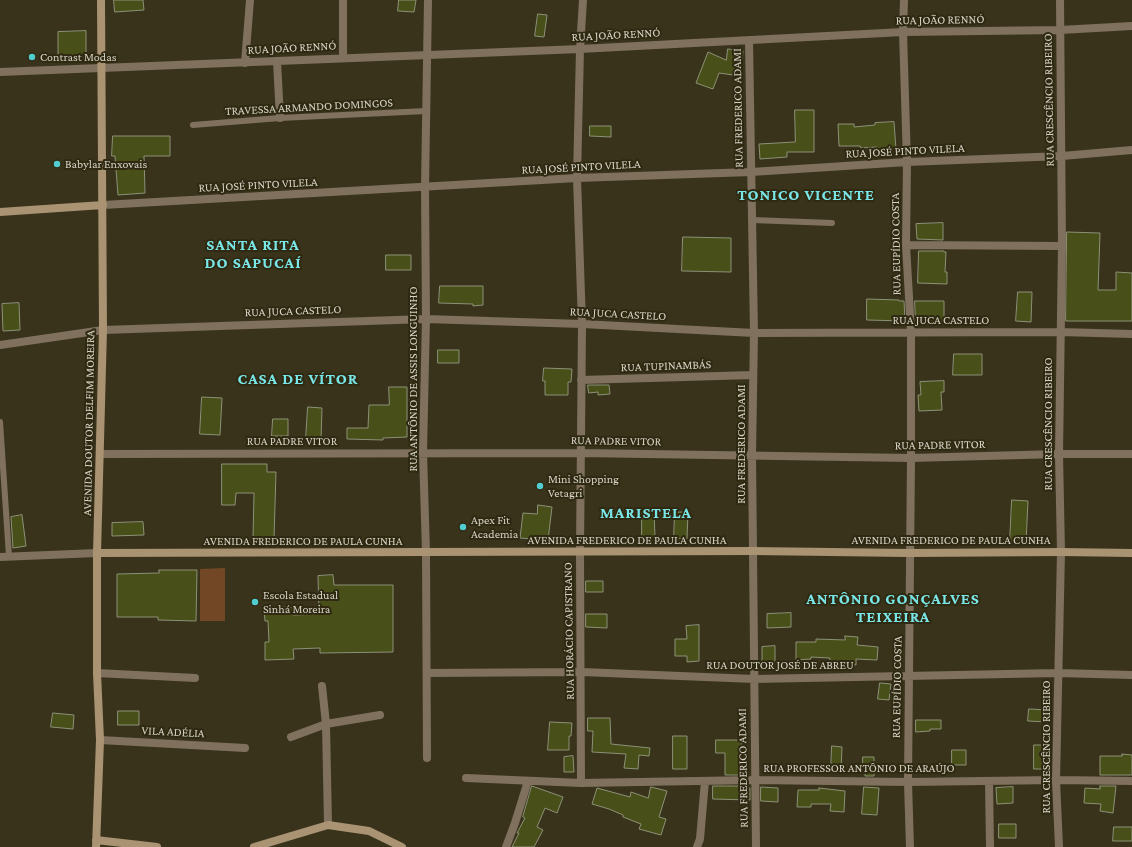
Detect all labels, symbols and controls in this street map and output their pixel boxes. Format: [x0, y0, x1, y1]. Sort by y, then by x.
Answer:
street label: RUA JOÃO RENNÓ [895, 12, 985, 28]
street label: RUA JOÃO RENNÓ [571, 25, 661, 45]
street label: RUA CRESCÊNCIO RIBEIRO [1041, 33, 1057, 167]
street label: RUA JOÃO RENNÓ [247, 38, 337, 58]
street label: RUA FREDERICO ADAMI [730, 48, 746, 168]
place label: Contrast Modas [40, 50, 116, 64]
marker: Contrast Modas [27, 52, 37, 62]
street label: TRAVESSA ARMANDO DOMINGOS [225, 95, 393, 119]
street label: RUA JOSÉ PINTO VILELA [845, 141, 965, 161]
place label: Babylar Enxovais [65, 157, 147, 171]
street label: RUA JOSÉ PINTO VILELA [521, 157, 641, 177]
marker: Babylar Enxovais [52, 159, 62, 169]
street label: RUA JOSÉ PINTO VILELA [198, 175, 318, 195]
district label: TONICO VICENTE [737, 185, 875, 205]
street label: RUA EUPÍDIO COSTA [888, 193, 904, 295]
district label: SANTA RITA DO SAPUCAÍ [204, 235, 302, 273]
street label: RUA ANTÔNIO DE ASSIS LONGUINHO [406, 286, 420, 472]
street label: RUA JUCA CASTELO [244, 302, 342, 320]
street label: RUA JUCA CASTELO [569, 304, 667, 324]
street label: RUA JUCA CASTELO [893, 313, 989, 327]
street label: AVENIDA DOUTOR DELFIM MOREIRA [80, 330, 98, 516]
street label: RUA TUPINAMBÁS [620, 357, 712, 375]
street label: RUA CRESCÊNCIO RIBEIRO [1041, 357, 1055, 491]
district label: CASA DE VÍTOR [238, 369, 358, 389]
street label: RUA FREDERICO ADAMI [734, 384, 748, 504]
street label: RUA PADRE VITOR [571, 433, 661, 449]
street label: RUA PADRE VITOR [247, 434, 337, 448]
street label: RUA PADRE VITOR [895, 437, 985, 453]
place label: Mini Shopping Vetagri [548, 472, 619, 500]
marker: Mini Shopping Vetagri [535, 481, 545, 491]
district label: MARISTELA [600, 503, 692, 523]
place label: Apex Fit Academia [471, 513, 518, 541]
marker: Apex Fit Academia [458, 522, 468, 532]
street label: AVENIDA FREDERICO DE PAULA CUNHA [527, 533, 727, 547]
street label: AVENIDA FREDERICO DE PAULA CUNHA [851, 533, 1051, 547]
street label: AVENIDA FREDERICO DE PAULA CUNHA [203, 534, 403, 548]
street label: RUA HORÁCIO CAPISTRANO [561, 562, 577, 700]
place label: Escola Estadual Sinhá Moreira [263, 588, 338, 616]
district label: ANTÔNIO GONÇALVES TEIXEIRA [806, 589, 980, 627]
marker: Escola Estadual Sinhá Moreira [250, 597, 260, 607]
street label: RUA EUPÍDIO COSTA [889, 636, 905, 738]
street label: RUA DOUTOR JOSÉ DE ABREU [706, 658, 854, 672]
street label: RUA CRESCÊNCIO RIBEIRO [1039, 680, 1053, 814]
street label: RUA FREDERICO ADAMI [735, 708, 751, 828]
street label: VILA ADÉLIA [141, 723, 205, 741]
street label: RUA PROFESSOR ANTÔNIO DE ARAÚJO [763, 761, 955, 775]

